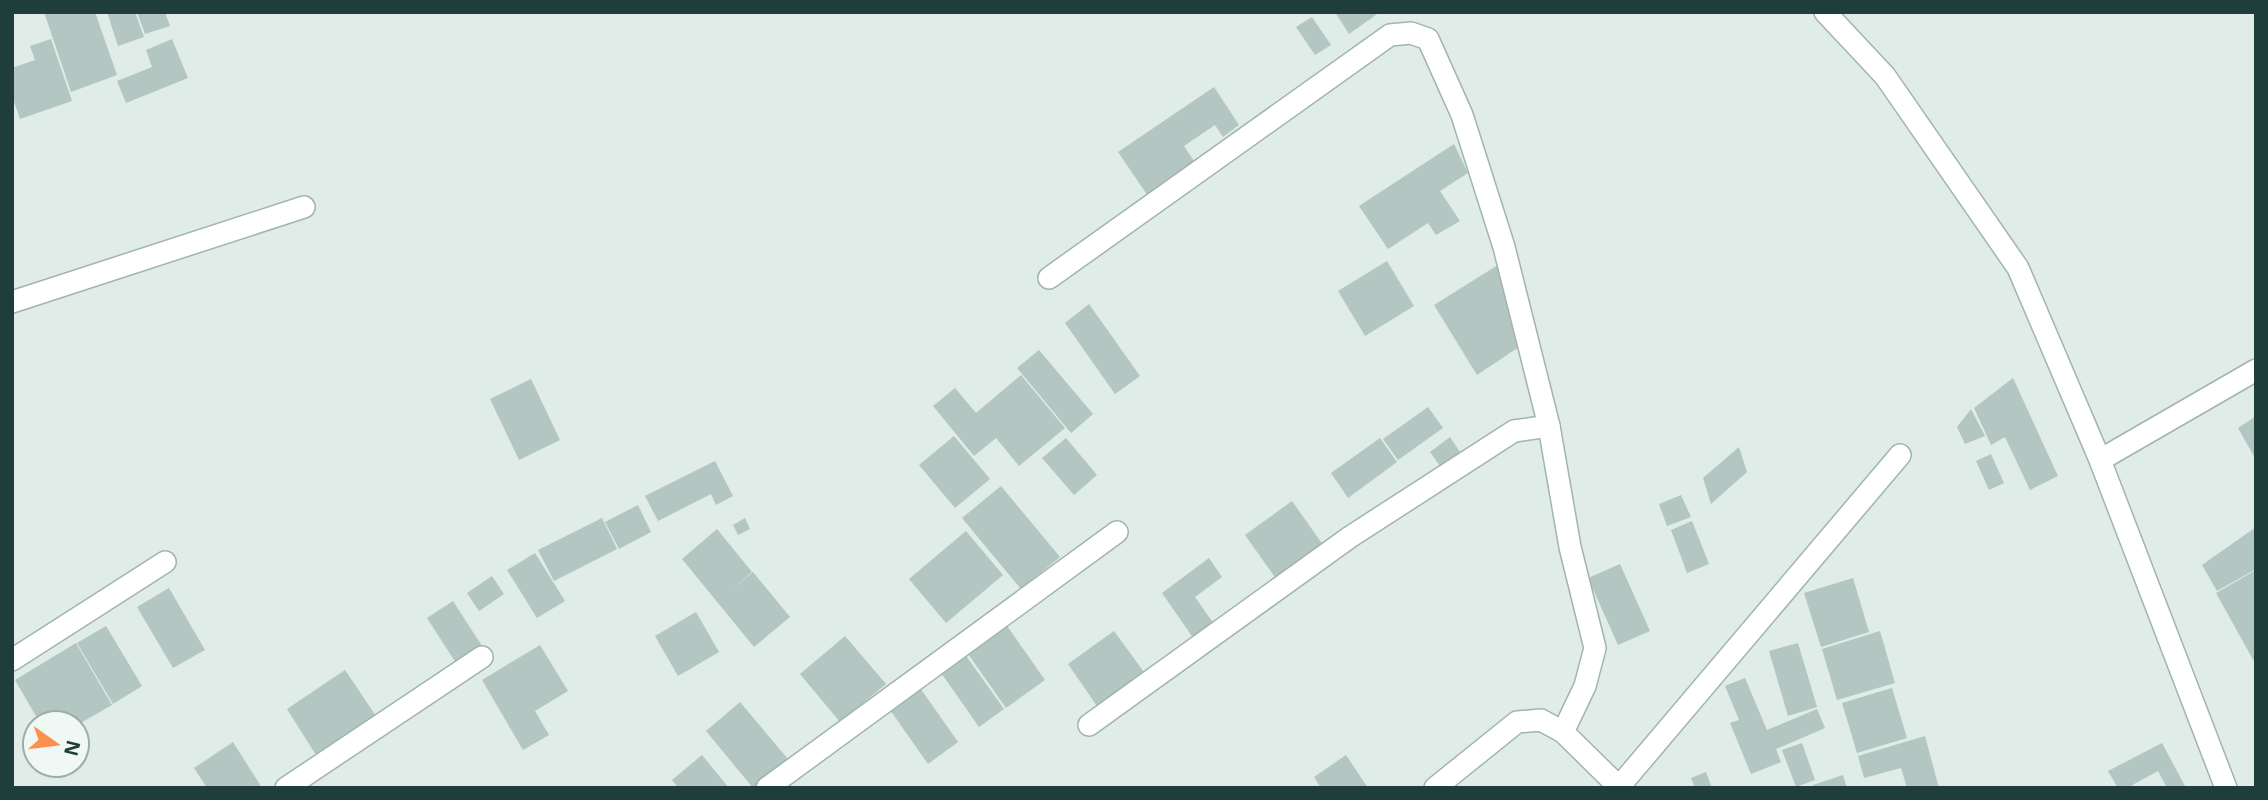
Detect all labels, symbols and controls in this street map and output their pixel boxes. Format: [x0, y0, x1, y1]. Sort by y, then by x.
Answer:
north arrow [21, 709, 91, 779]
text: N [58, 737, 87, 759]

